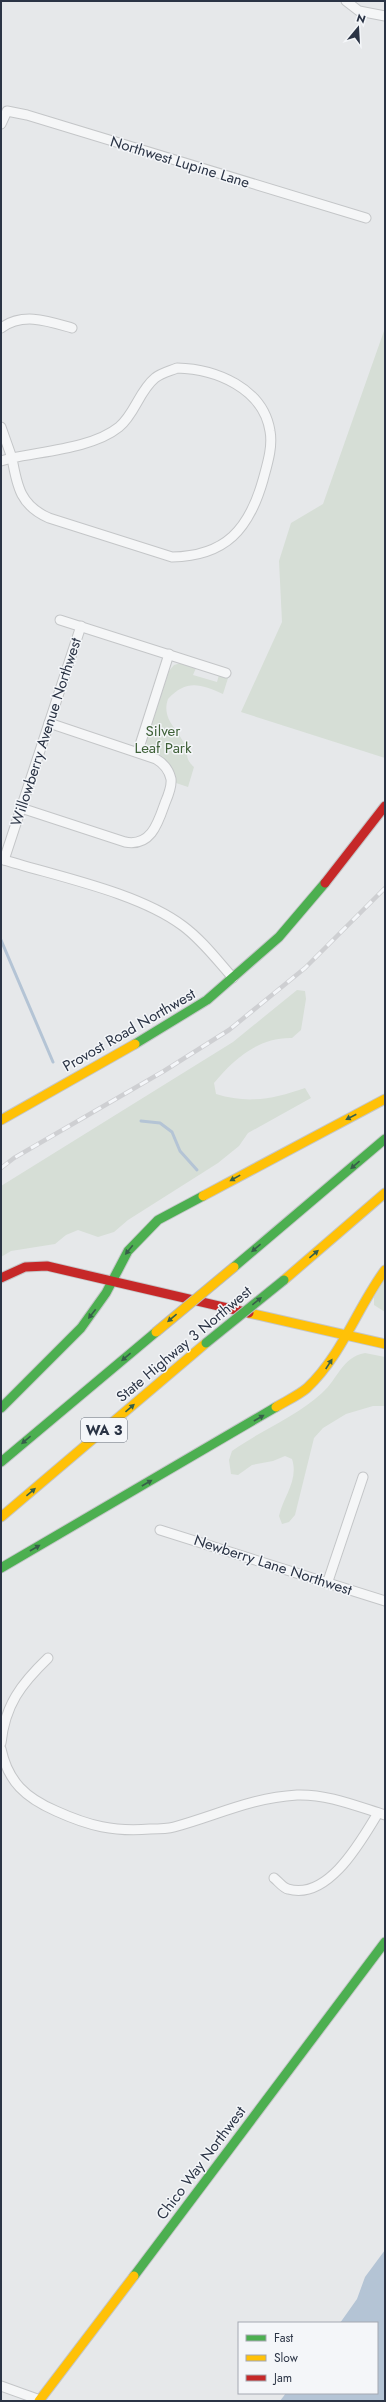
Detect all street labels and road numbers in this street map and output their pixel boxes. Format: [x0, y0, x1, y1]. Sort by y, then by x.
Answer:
street label: Northwest Lupine Lane [108, 130, 253, 194]
street label: Willowberry Avenue Northwest [5, 635, 87, 829]
street label: Provost Road Northwest [59, 983, 200, 1077]
street label: State Highway 3 Northwest [112, 1280, 257, 1407]
road number: WA 3 [81, 1418, 127, 1442]
street label: Newberry Lane Northwest [191, 1529, 355, 1601]
street label: Chico Way Northwest [151, 2101, 251, 2224]

